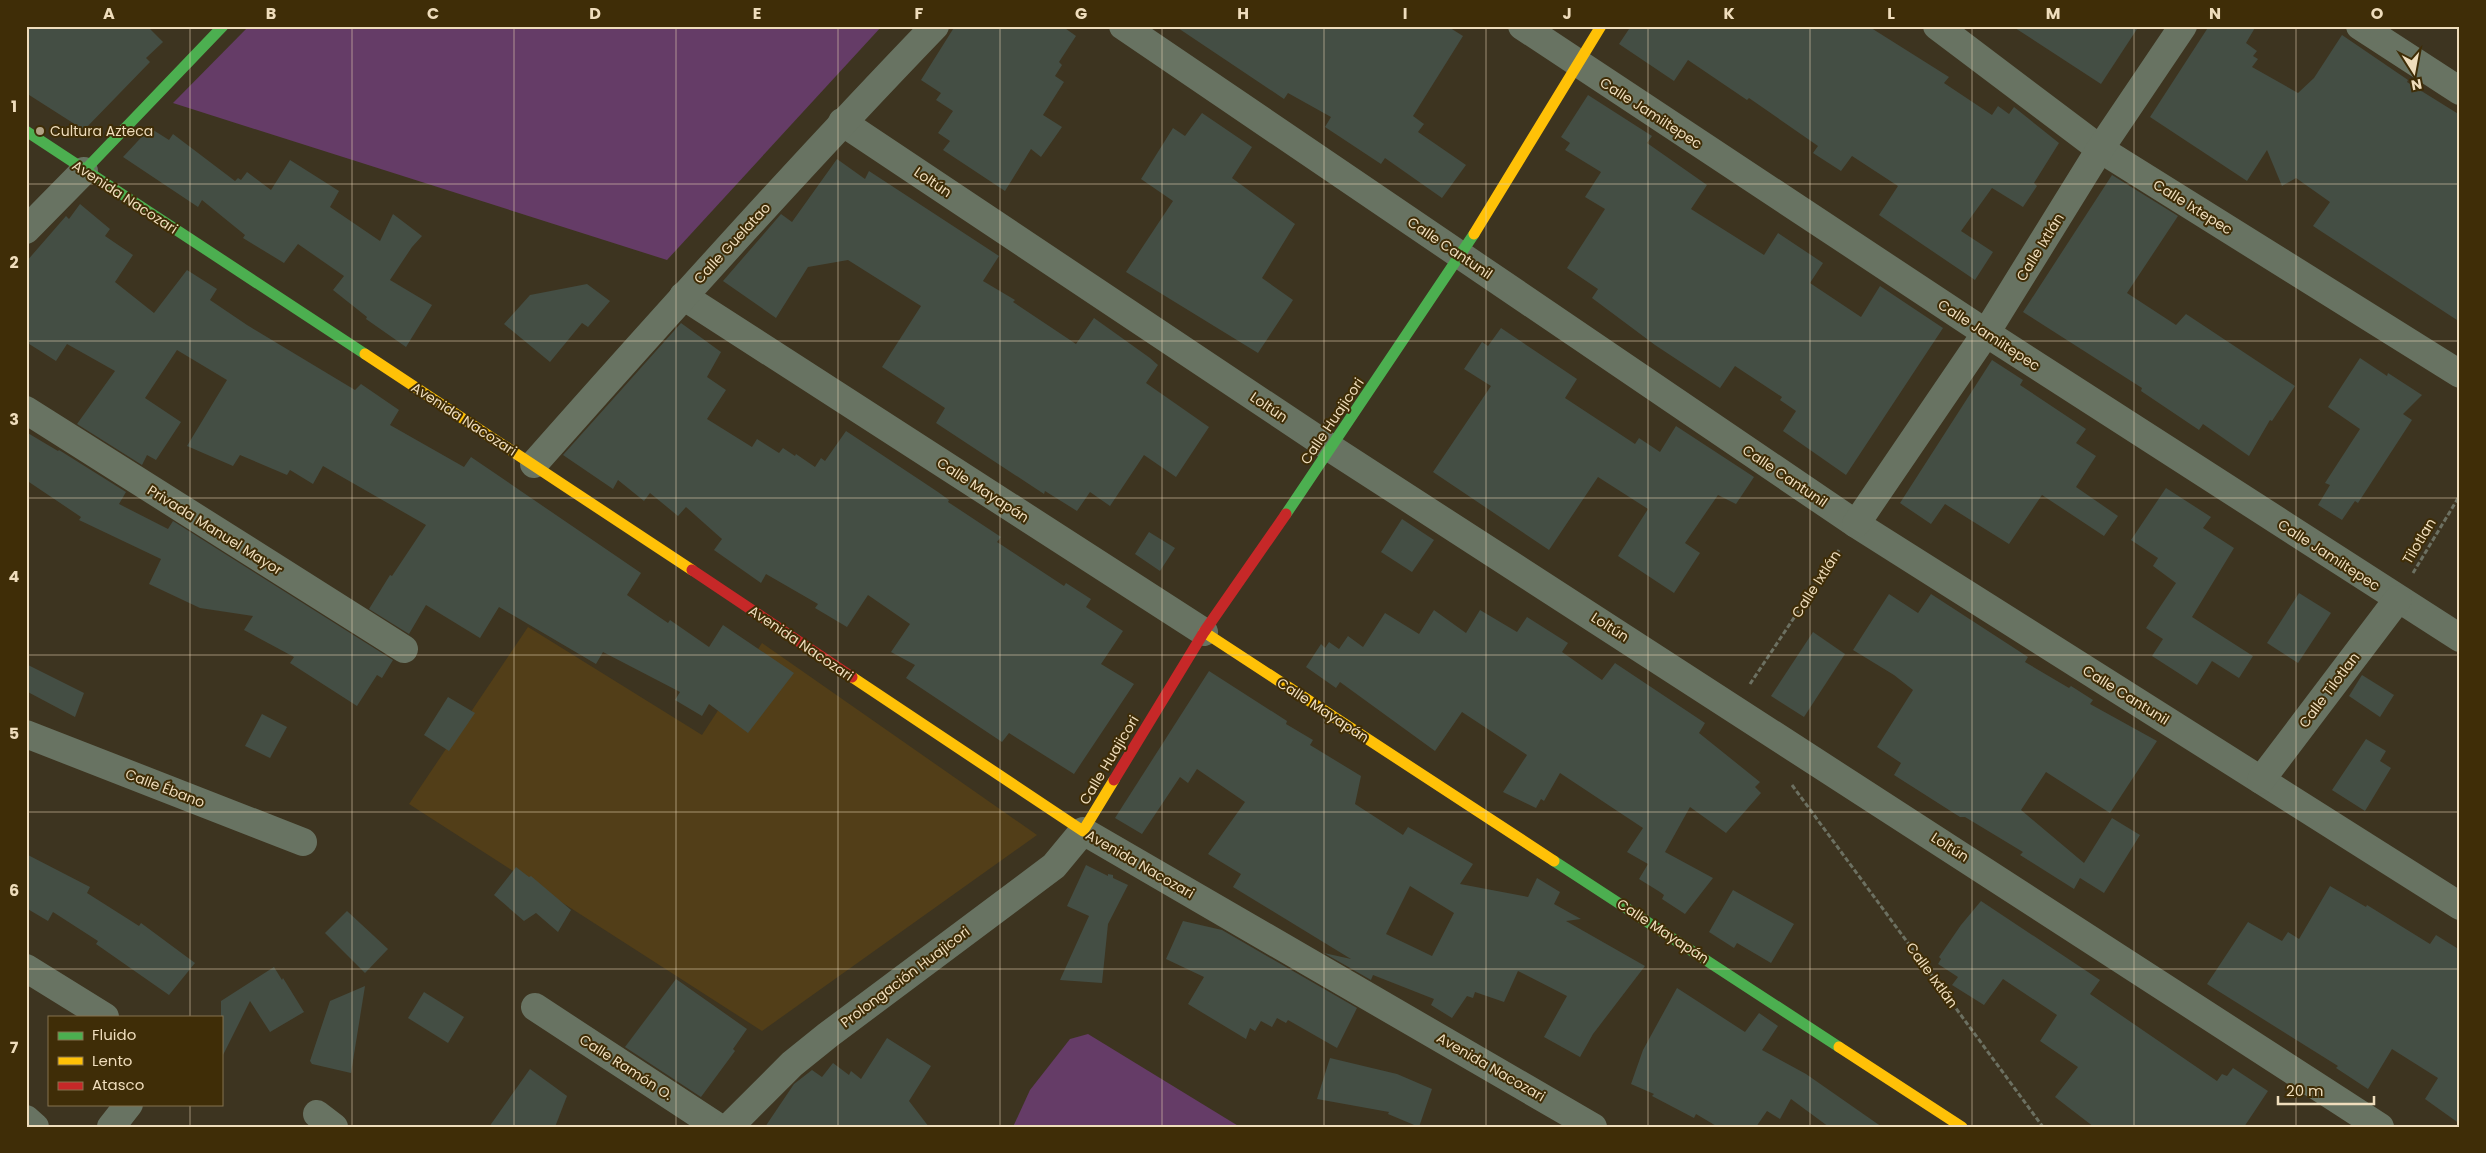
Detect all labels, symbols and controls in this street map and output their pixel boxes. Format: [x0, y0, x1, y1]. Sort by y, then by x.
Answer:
text: A [103, 2, 115, 25]
text: B [266, 2, 276, 25]
text: C [427, 2, 439, 25]
text: D [589, 2, 601, 25]
text: E [753, 2, 761, 25]
text: F [915, 2, 924, 25]
text: G [1075, 2, 1087, 25]
text: H [1237, 2, 1249, 25]
text: I [1403, 2, 1407, 25]
text: J [1562, 2, 1572, 25]
text: K [1723, 2, 1735, 25]
text: L [1887, 2, 1895, 25]
text: M [2046, 2, 2060, 25]
text: N [2209, 2, 2221, 25]
text: O [2371, 2, 2384, 25]
north arrow [2388, 48, 2438, 98]
street label: Calle Jamiltepec [1596, 72, 1706, 154]
text: N [2409, 74, 2424, 96]
text: 1 [11, 95, 17, 118]
place label: Cultura Azteca [50, 121, 153, 141]
marker: Cultura Azteca [34, 125, 46, 137]
street label: Avenida Nacozari [68, 155, 182, 239]
street label: Loltún [910, 162, 956, 202]
street label: Calle Ixtepec [2149, 175, 2237, 239]
street label: Calle Guelatao [689, 198, 775, 288]
street label: Calle Ixtlán [2011, 209, 2069, 285]
street label: Calle Cantunil [1403, 212, 1497, 284]
text: 2 [9, 251, 19, 274]
street label: Calle Jamiltepec [1934, 294, 2044, 376]
street label: Calle Huajicori [1296, 374, 1368, 468]
street label: Avenida Nacozari [407, 377, 521, 461]
street label: Loltún [1246, 387, 1292, 427]
text: 3 [9, 408, 19, 431]
street label: Calle Cantunil [1738, 440, 1832, 512]
street label: Calle Mayapán [933, 453, 1033, 527]
street label: Privada Manuel Mayor [144, 480, 286, 580]
street label: Calle Jamiltepec [2274, 514, 2384, 596]
street label: Tilotlan [2397, 514, 2441, 568]
street label: Calle Ixtlán [1787, 546, 1845, 622]
text: 4 [9, 565, 20, 588]
street label: Avenida Nacozari [745, 601, 857, 685]
street label: Loltún [1587, 607, 1633, 647]
street label: Calle Tilotlan [2294, 648, 2364, 732]
street label: Calle Cantunil [2079, 660, 2173, 730]
street label: Calle Mayapán [1273, 673, 1373, 747]
street label: Calle Huajicori [1074, 712, 1144, 808]
text: 5 [9, 722, 19, 745]
street label: Calle Ébano [122, 764, 208, 812]
street label: Avenida Nacozari [1082, 825, 1198, 903]
street label: Loltún [1927, 827, 1973, 867]
text: 6 [9, 879, 19, 902]
street label: Calle Mayapán [1613, 894, 1713, 968]
street label: Prolongación Huajicori [836, 922, 974, 1032]
street label: Calle Ixtlán [1901, 938, 1963, 1012]
legend [48, 1016, 222, 1106]
text: Fluido [92, 1024, 136, 1045]
street label: Avenida Nacozari [1433, 1028, 1549, 1106]
street label: Calle Ramón O. [575, 1029, 677, 1105]
text: 7 [10, 1036, 19, 1059]
text: Lento [92, 1050, 132, 1071]
scale bar [2278, 1073, 2375, 1105]
text: Atasco [92, 1074, 144, 1095]
text: 20 m [2286, 1080, 2324, 1101]

